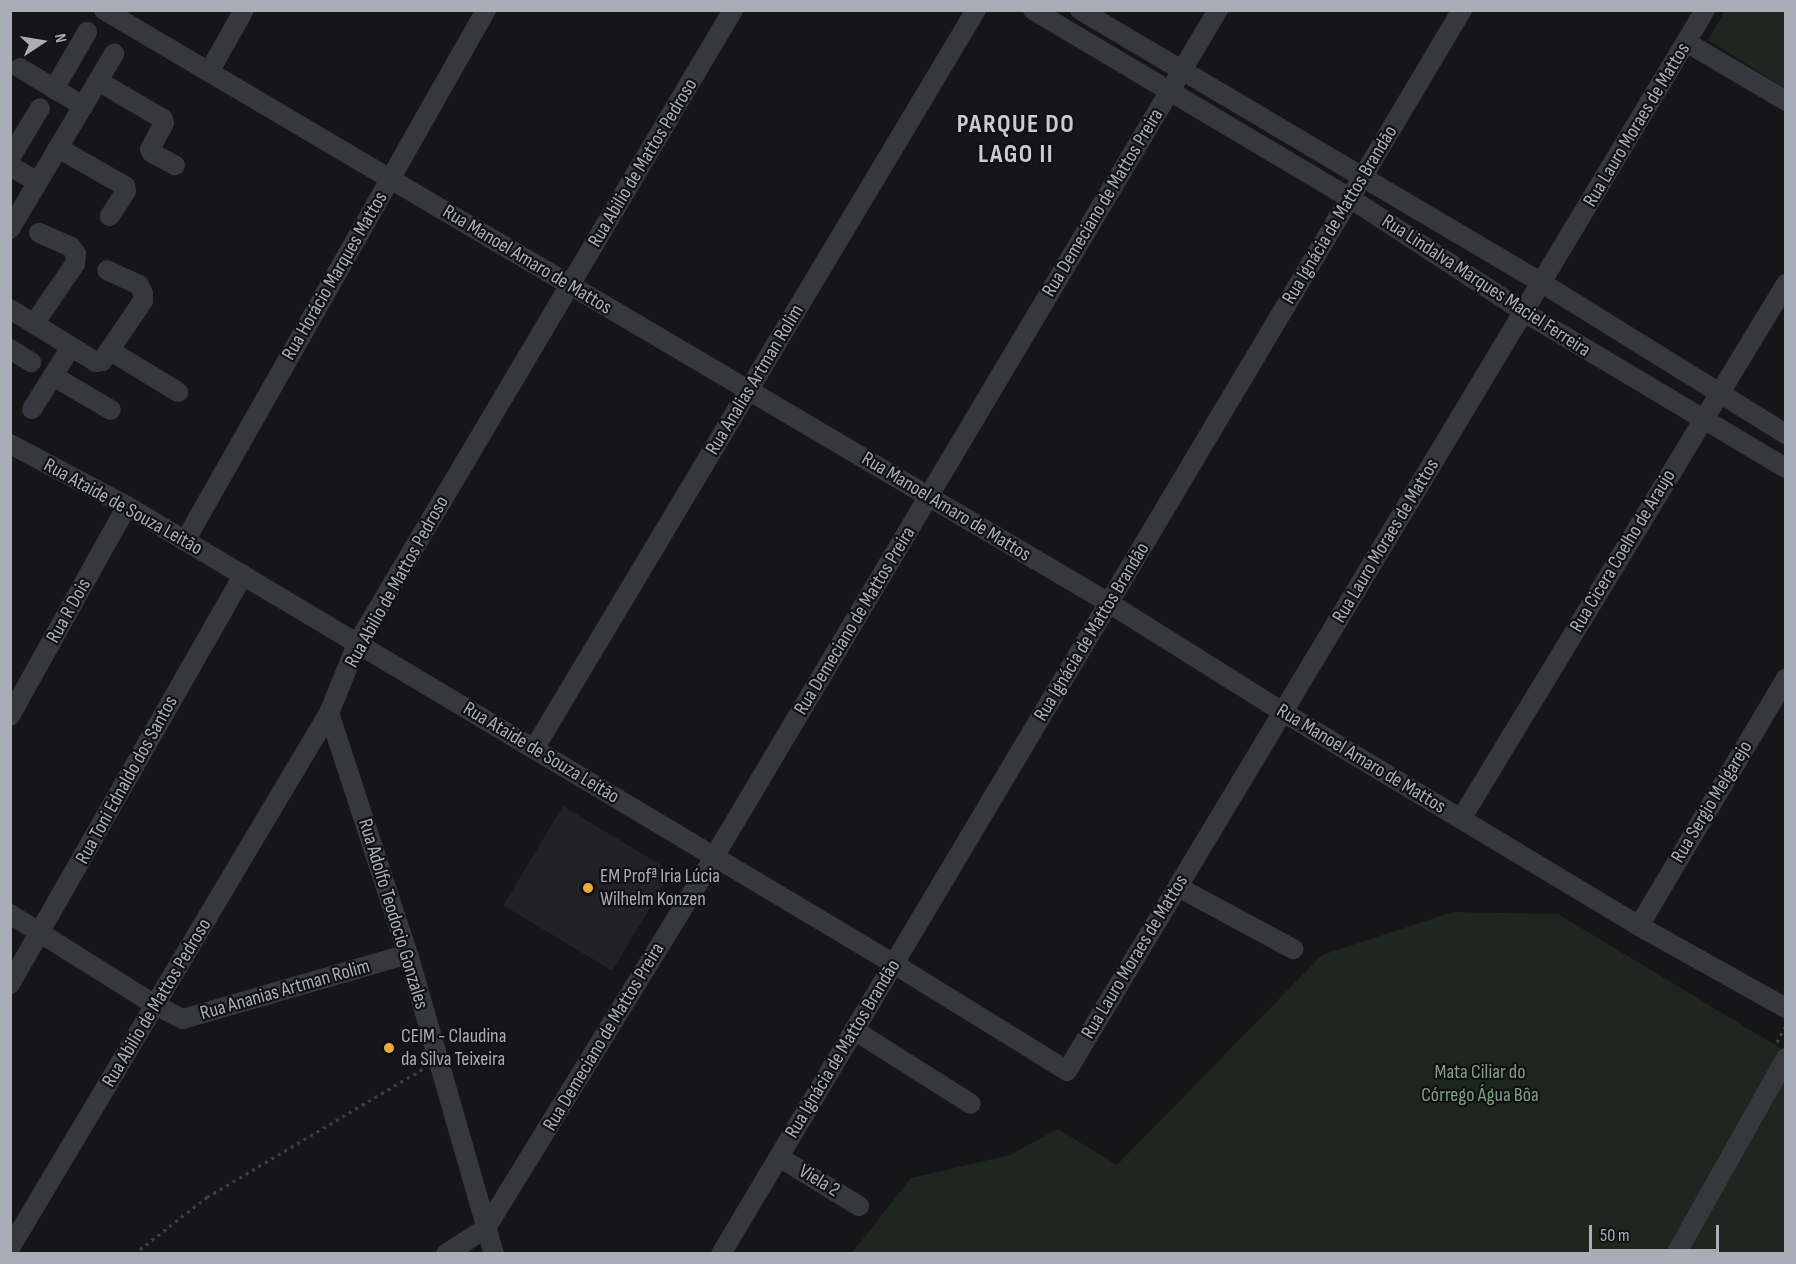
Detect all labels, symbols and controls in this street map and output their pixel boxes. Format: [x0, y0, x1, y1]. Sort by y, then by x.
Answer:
north arrow [12, 12, 72, 72]
text: N [50, 32, 70, 44]
street label: Rua Lauro Moraes de Mattos [1579, 39, 1695, 211]
street label: Rua Abilio de Mattos Pedroso [583, 74, 703, 252]
street label: Rua Demeciano de Mattos Preira [1037, 105, 1169, 301]
district label: PARQUE DO LAGO II [957, 109, 1075, 170]
street label: Rua Ignácia de Mattos Brandão [1277, 121, 1403, 309]
street label: Rua Horácio Marques Mattos [277, 188, 393, 364]
street label: Rua Manoel Amaro de Mattos [438, 200, 616, 320]
street label: Rua Lindalva Marques Maciel Ferreira [1377, 210, 1595, 362]
street label: Rua Analias Artman Rolim [701, 301, 809, 459]
street label: Rua Manoel Amaro de Mattos [857, 447, 1035, 567]
street label: Rua Ataide de Souza Leitão [39, 453, 207, 561]
street label: Rua Lauro Moraes de Mattos [1328, 455, 1444, 627]
street label: Rua Cicera Coelho de Araujo [1565, 465, 1681, 637]
street label: Rua Abilio de Mattos Pedroso [340, 492, 454, 672]
street label: Rua Demeciano de Mattos Preira [789, 523, 921, 719]
street label: Rua Ignácia de Mattos Brandão [1029, 538, 1155, 726]
street label: Rua R Dois [42, 575, 96, 647]
street label: Rua Toni Ednaldo dos Santos [71, 692, 183, 868]
street label: Rua Ataide de Souza Leitão [459, 697, 623, 809]
street label: Rua Manoel Amaro de Mattos [1272, 699, 1450, 819]
street label: Rua Sergio Melgarejo [1666, 737, 1758, 867]
street label: Rua Adolfo Teodocio Gonzales [353, 816, 433, 1012]
place label: EM Profª Iria Lúcia Wilhelm Konzen [600, 864, 720, 911]
street label: Rua Lauro Moraes de Mattos [1077, 871, 1193, 1043]
marker: EM Profª Iria Lúcia Wilhelm Konzen [581, 881, 595, 895]
street label: Rua Abilio de Mattos Pedroso [97, 914, 217, 1092]
street label: Rua Demeciano de Mattos Preira [538, 939, 670, 1135]
street label: Rua Ananias Artman Rolim [197, 954, 373, 1026]
street label: Rua Ignácia de Mattos Brandão [780, 955, 906, 1143]
place label: CEIM - Claudina da Silva Teixeira [401, 1024, 506, 1071]
marker: CEIM - Claudina da Silva Teixeira [382, 1041, 396, 1055]
park label: Mata Ciliar do Córrego Água Bôa [1421, 1060, 1539, 1107]
street label: Viela 2 [794, 1159, 844, 1203]
scale bar [1592, 1213, 1722, 1251]
text: 50 m [1600, 1225, 1630, 1246]

